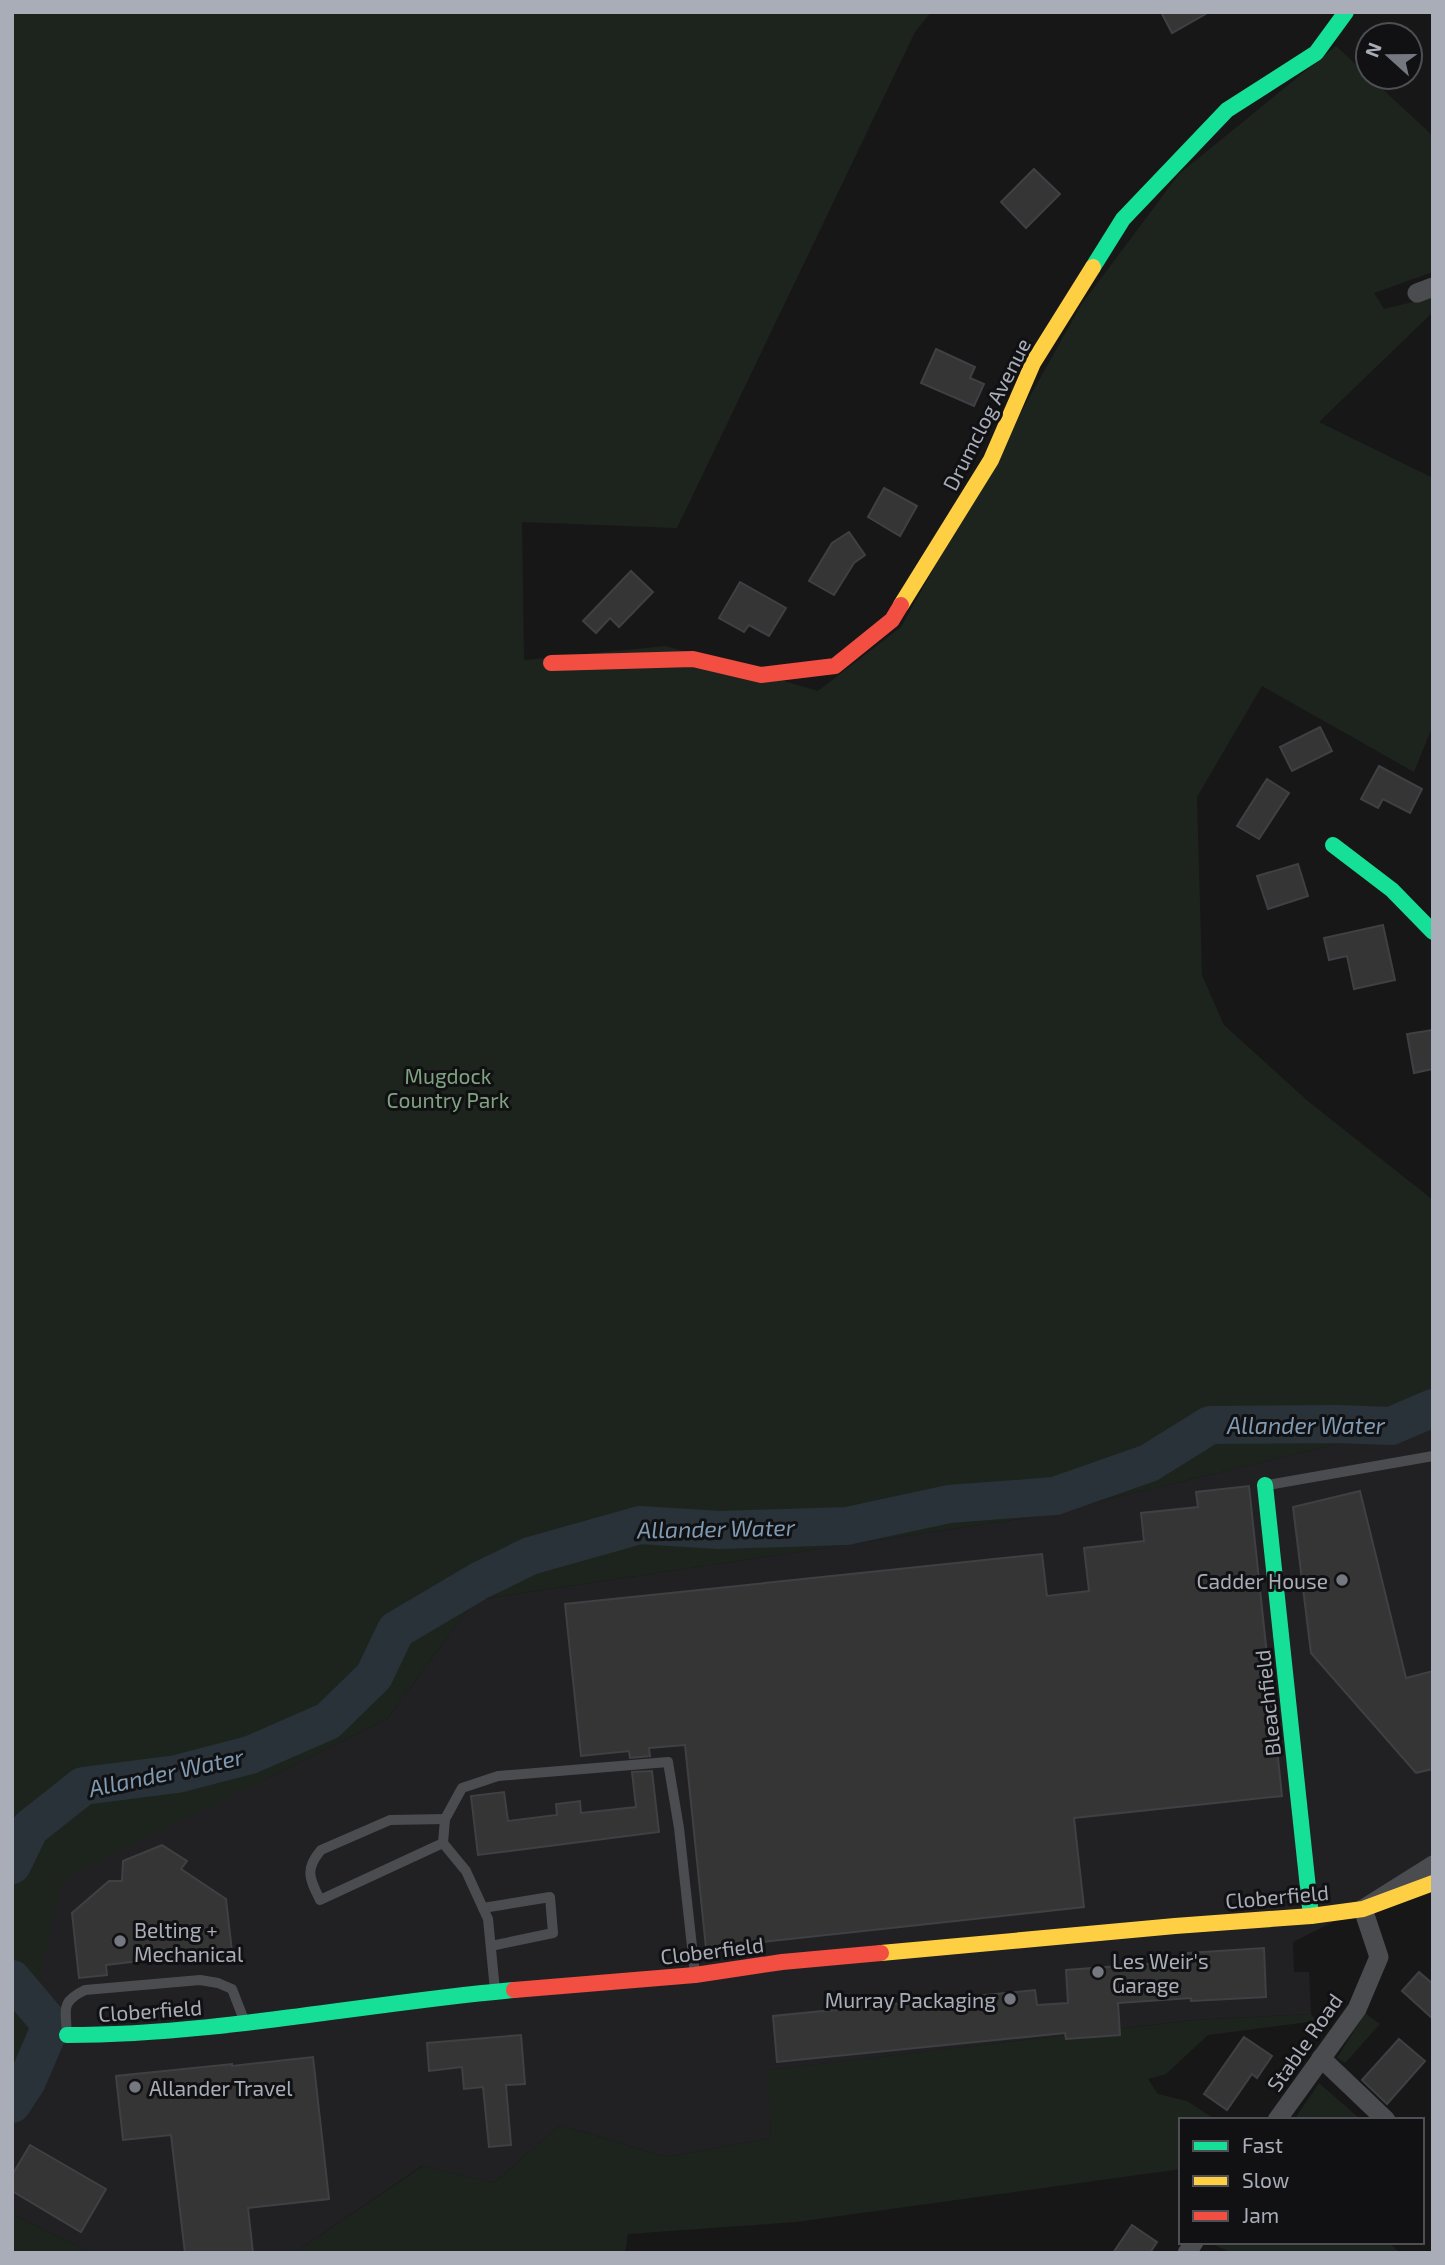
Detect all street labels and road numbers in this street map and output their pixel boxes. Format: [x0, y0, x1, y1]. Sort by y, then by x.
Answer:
street label: Drumclog Avenue [937, 334, 1035, 494]
street label: Bleachfield [1249, 1649, 1285, 1757]
street label: Cloberfield [1224, 1879, 1330, 1913]
street label: Cloberfield [659, 1931, 765, 1969]
street label: Stable Road [1261, 1988, 1347, 2096]
street label: Cloberfield [97, 1994, 203, 2026]

